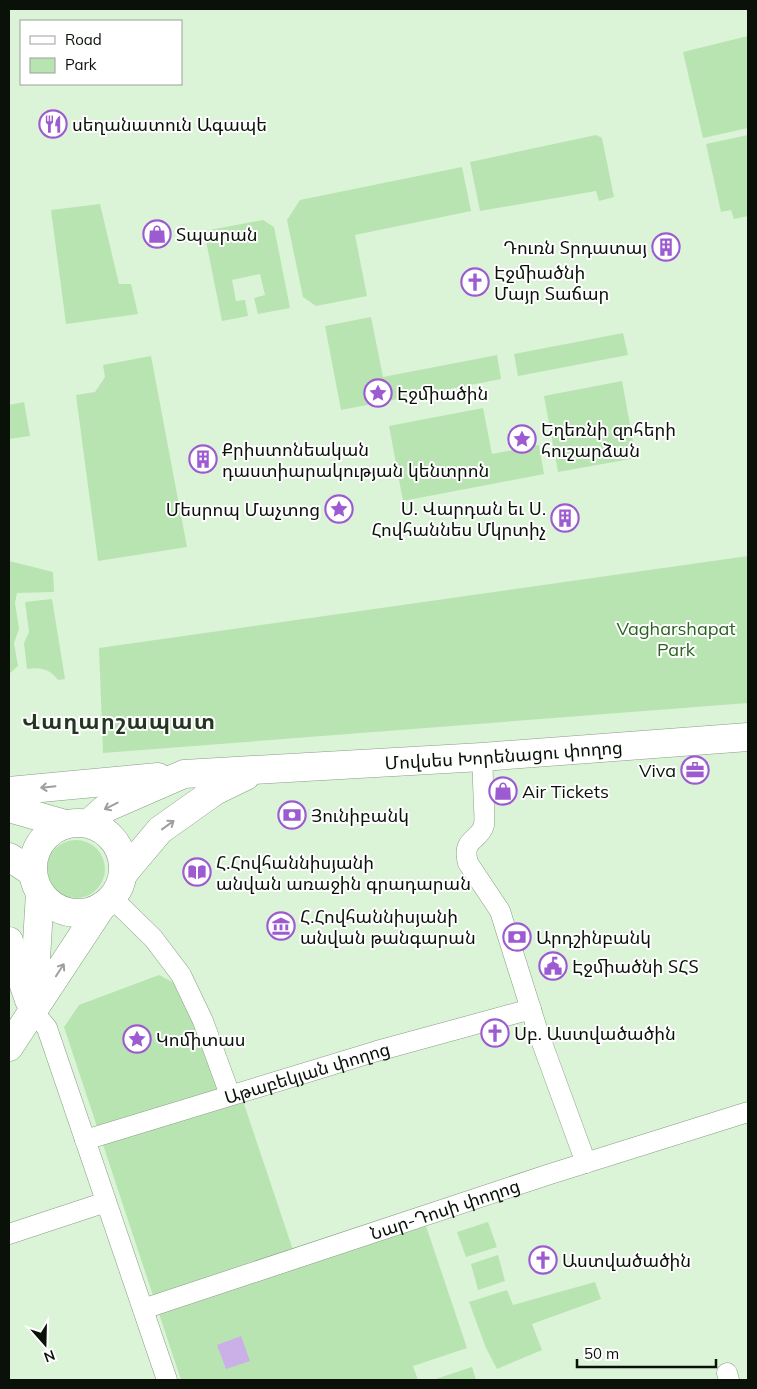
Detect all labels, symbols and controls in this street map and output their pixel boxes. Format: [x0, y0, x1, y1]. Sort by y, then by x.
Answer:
legend [20, 20, 182, 85]
text: Road [65, 30, 102, 49]
text: Park [65, 55, 97, 74]
restaurant icon: սեղանատուն Ագապե [38, 109, 68, 139]
place label: սեղանատուն Ագապե [72, 113, 267, 136]
shop icon: Տպարան [142, 219, 172, 249]
place label: Տպարան [176, 223, 258, 246]
building icon: Դուռն Տրդատայ [651, 232, 681, 262]
place label: Դուռն Տրդատայ [503, 236, 647, 259]
place label: Էջմիածնի Մայր Տաճար [494, 261, 609, 305]
church icon: Էջմիածնի Մայր Տաճար [460, 267, 490, 297]
place icon: Էջմիածին [363, 378, 393, 408]
place label: Էջմիածին [397, 382, 488, 405]
place label: Եղեռնի զոհերի հուշարձան [541, 418, 676, 462]
place icon: Եղեռնի զոհերի հուշարձան [507, 424, 537, 454]
place label: Քրիստոնեական դաստիարակության կենտրոն [222, 438, 489, 482]
building icon: Քրիստոնեական դաստիարակության կենտրոն [188, 444, 218, 474]
place icon: Մեսրոպ Մաչտոց [324, 494, 354, 524]
place label: Ս. Վարդան եւ Ս. Հովհաննես Մկրտիչ [371, 497, 546, 541]
place label: Մեսրոպ Մաչտոց [166, 498, 320, 521]
building icon: Ս. Վարդան եւ Ս. Հովհաննես Մկրտիչ [550, 503, 580, 533]
park label: Vagharshapat Park [616, 617, 736, 661]
district label: Վաղարշապատ [22, 707, 216, 735]
street label: Մովսես Խորենացու փողոց [384, 735, 623, 774]
office icon: Viva [680, 755, 710, 785]
place label: Viva [639, 759, 676, 782]
shop icon: Air Tickets [488, 776, 518, 806]
place label: Air Tickets [522, 780, 609, 803]
one-way arrow [41, 783, 57, 792]
bank icon: Յունիբանկ [277, 800, 307, 830]
one-way arrow [104, 802, 119, 811]
place label: Յունիբանկ [311, 804, 409, 827]
one-way arrow [161, 820, 175, 830]
place label: Հ.Հովհաննիսյանի անվան առաջին գրադարան [216, 851, 471, 895]
library icon: Հ.Հովհաննիսյանի անվան առաջին գրադարան [182, 857, 212, 887]
place label: Հ.Հովհաննիսյանի անվան թանգարան [300, 905, 476, 949]
museum icon: Հ.Հովհաննիսյանի անվան թանգարան [266, 911, 296, 941]
bank icon: Արդշինբանկ [502, 922, 532, 952]
place label: Արդշինբանկ [536, 926, 651, 949]
public building icon: Էջմիածնի ՏՀՏ [538, 951, 568, 981]
place label: Էջմիածնի ՏՀՏ [572, 955, 699, 978]
one-way arrow [55, 963, 65, 977]
church icon: Սբ. Աստվածածին [480, 1018, 510, 1048]
place label: Սբ. Աստվածածին [514, 1022, 676, 1045]
place icon: Կոմիտաս [122, 1024, 152, 1054]
place label: Կոմիտաս [156, 1028, 245, 1051]
street label: Աթաբեկյան փողոց [221, 1037, 392, 1108]
street label: Նար-Դոսի փողոց [367, 1173, 523, 1244]
church icon: Աստվածածին [528, 1245, 558, 1275]
place label: Աստվածածին [562, 1249, 691, 1272]
north arrow [20, 1319, 70, 1369]
scale bar [577, 1336, 716, 1368]
text: 50 m [584, 1344, 619, 1363]
text: N [41, 1346, 57, 1366]

